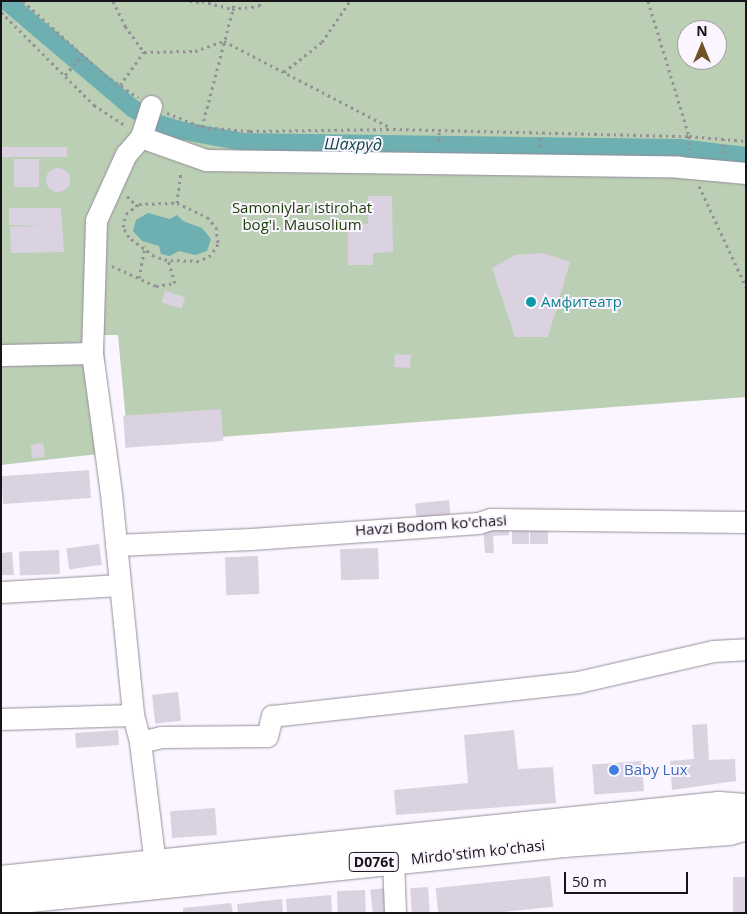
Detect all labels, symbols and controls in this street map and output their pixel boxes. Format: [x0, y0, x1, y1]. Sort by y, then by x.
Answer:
north arrow [677, 20, 727, 70]
text: N [696, 21, 708, 40]
water label: Шахруд [324, 134, 382, 154]
park label: Samoniylar istirohat bog'i. Mausolium [232, 198, 372, 233]
place label: Амфитеатр [541, 293, 622, 311]
marker: Амфитеатр [525, 296, 537, 308]
street label: Havzi Bodom ko'chasi [354, 511, 508, 539]
place label: Baby Lux [624, 761, 687, 779]
marker: Baby Lux [608, 764, 620, 776]
street label: Mirdo'stim ko'chasi [410, 836, 546, 868]
road number: D076t [348, 850, 400, 874]
scale bar [567, 862, 691, 894]
text: 50 m [572, 871, 607, 891]

